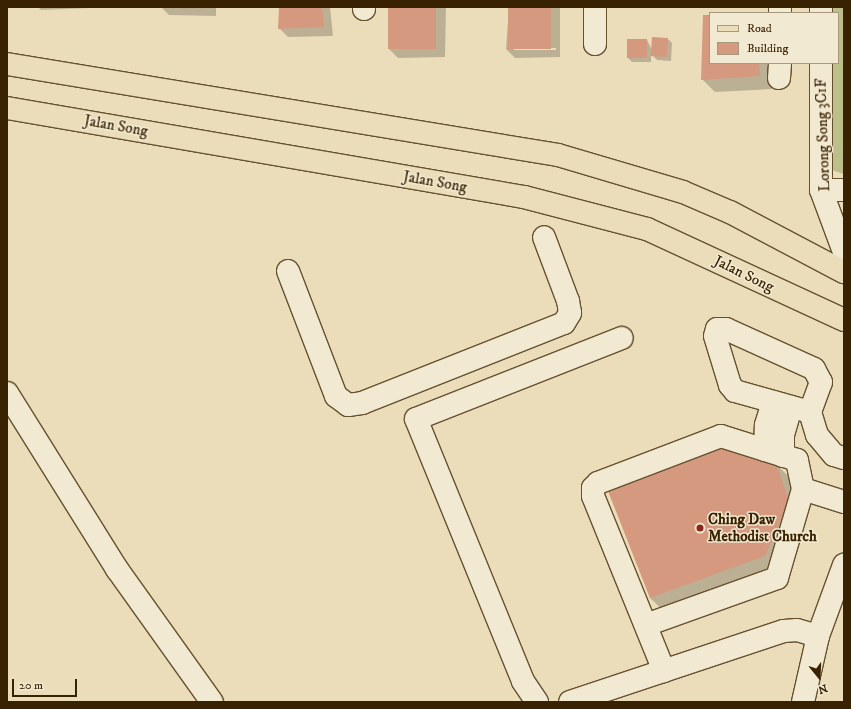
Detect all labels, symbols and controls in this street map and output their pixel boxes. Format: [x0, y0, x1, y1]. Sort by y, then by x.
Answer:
legend [709, 12, 839, 64]
text: Road [747, 21, 772, 36]
text: Building [747, 41, 788, 56]
street label: Lorong Song 3C1F [812, 78, 834, 192]
street label: Jalan Song [83, 112, 149, 140]
street label: Jalan Song [402, 168, 468, 196]
street label: Jalan Song [711, 252, 777, 296]
place label: Ching Daw Methodist Church [708, 510, 817, 545]
marker: Ching Daw Methodist Church [695, 523, 705, 533]
north arrow [799, 657, 839, 697]
scale bar [14, 671, 79, 697]
text: 20 m [19, 678, 43, 693]
text: N [816, 680, 829, 696]

